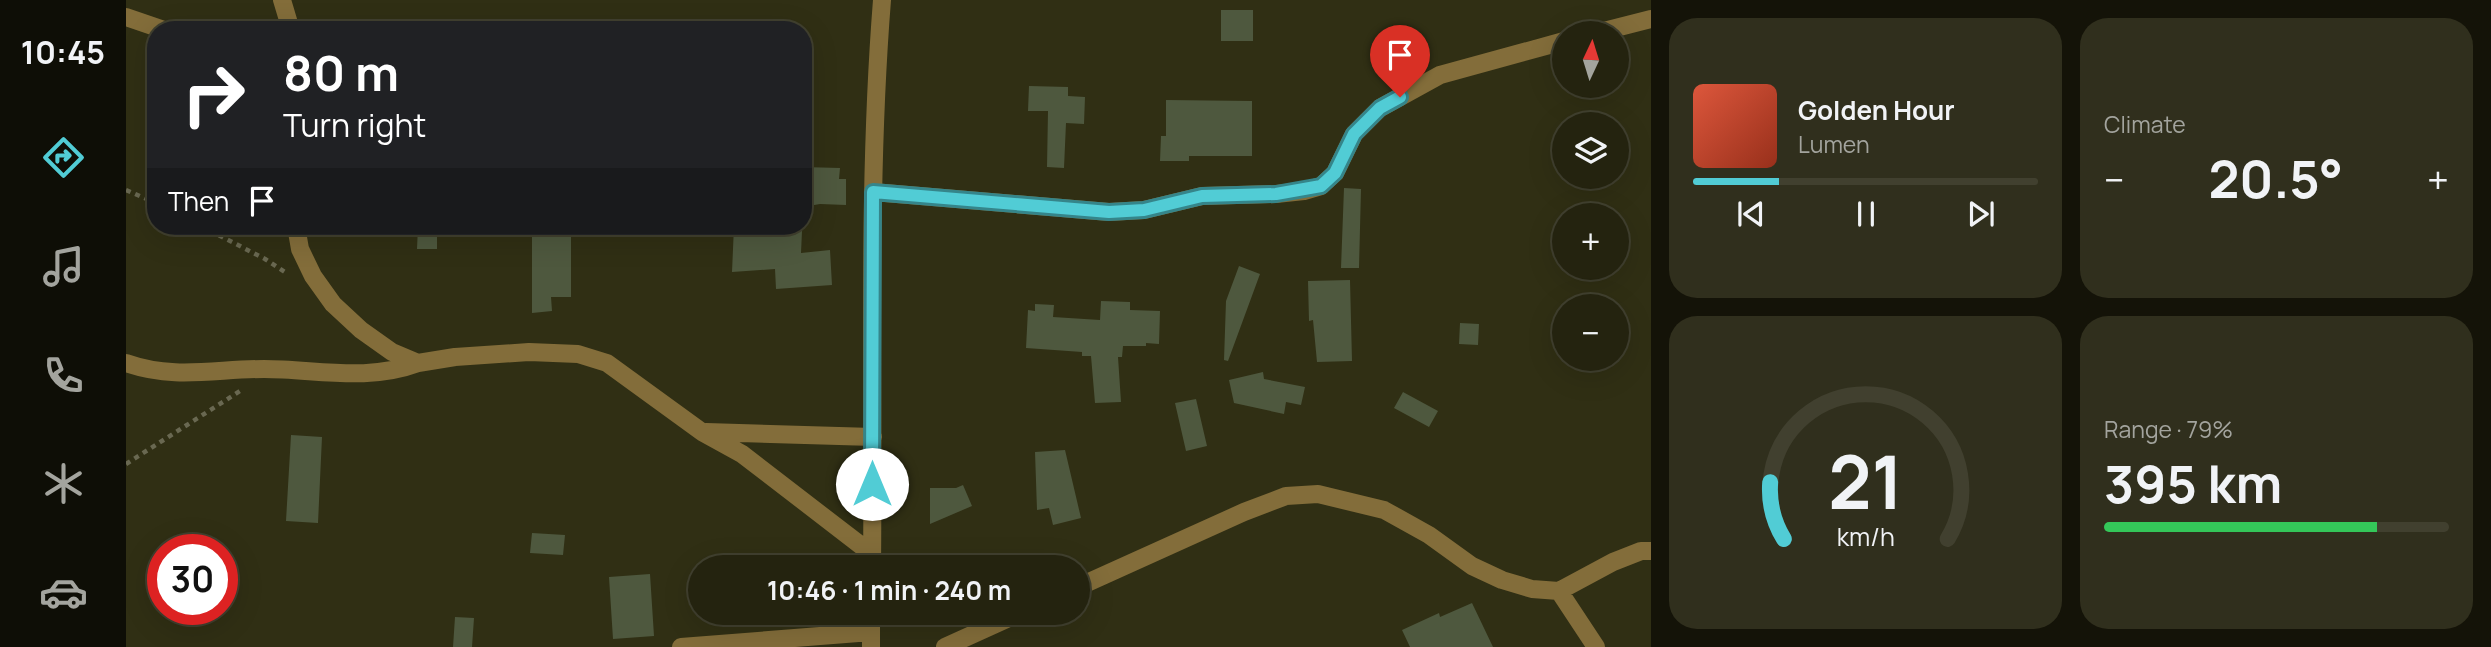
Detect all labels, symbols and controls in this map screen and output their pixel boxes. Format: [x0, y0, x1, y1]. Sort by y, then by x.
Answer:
north arrow [1552, 21, 1629, 98]
map controls [1552, 21, 1629, 371]
pin [1370, 25, 1430, 97]
text: 10:45 [21, 30, 105, 74]
icon: arrive [1381, 36, 1419, 74]
text: 80 m [283, 39, 399, 106]
icon: right [168, 49, 259, 140]
text: Golden Hour [1798, 92, 1955, 128]
text: Turn right [283, 103, 426, 147]
text: Climate [2104, 108, 2186, 140]
button: layers [1552, 112, 1629, 189]
text: Lumen [1798, 128, 1870, 160]
icon: directions [39, 133, 88, 182]
text: 20.5° [2208, 143, 2343, 214]
text: − [2104, 153, 2125, 205]
text: + [2427, 153, 2449, 205]
icon: arrive [243, 182, 281, 220]
text: Then [168, 183, 229, 219]
icon: previous [1732, 195, 1770, 233]
icon: pause [1847, 195, 1885, 233]
icon: next [1962, 195, 2000, 233]
button: + [1552, 203, 1629, 280]
icon: music [39, 242, 88, 291]
button: − [1552, 294, 1629, 371]
icon: phone [39, 351, 88, 400]
text: Range · 79% [2104, 413, 2233, 445]
text: 21 [1828, 431, 1903, 531]
position arrow [835, 447, 909, 521]
text: 395 km [2104, 448, 2282, 519]
icon: climate [39, 459, 88, 508]
text: km/h [1836, 518, 1895, 553]
speed limit sign: 30 [147, 534, 238, 625]
icon: car [39, 568, 88, 617]
text: 10:46 · 1 min · 240 m [767, 572, 1011, 608]

